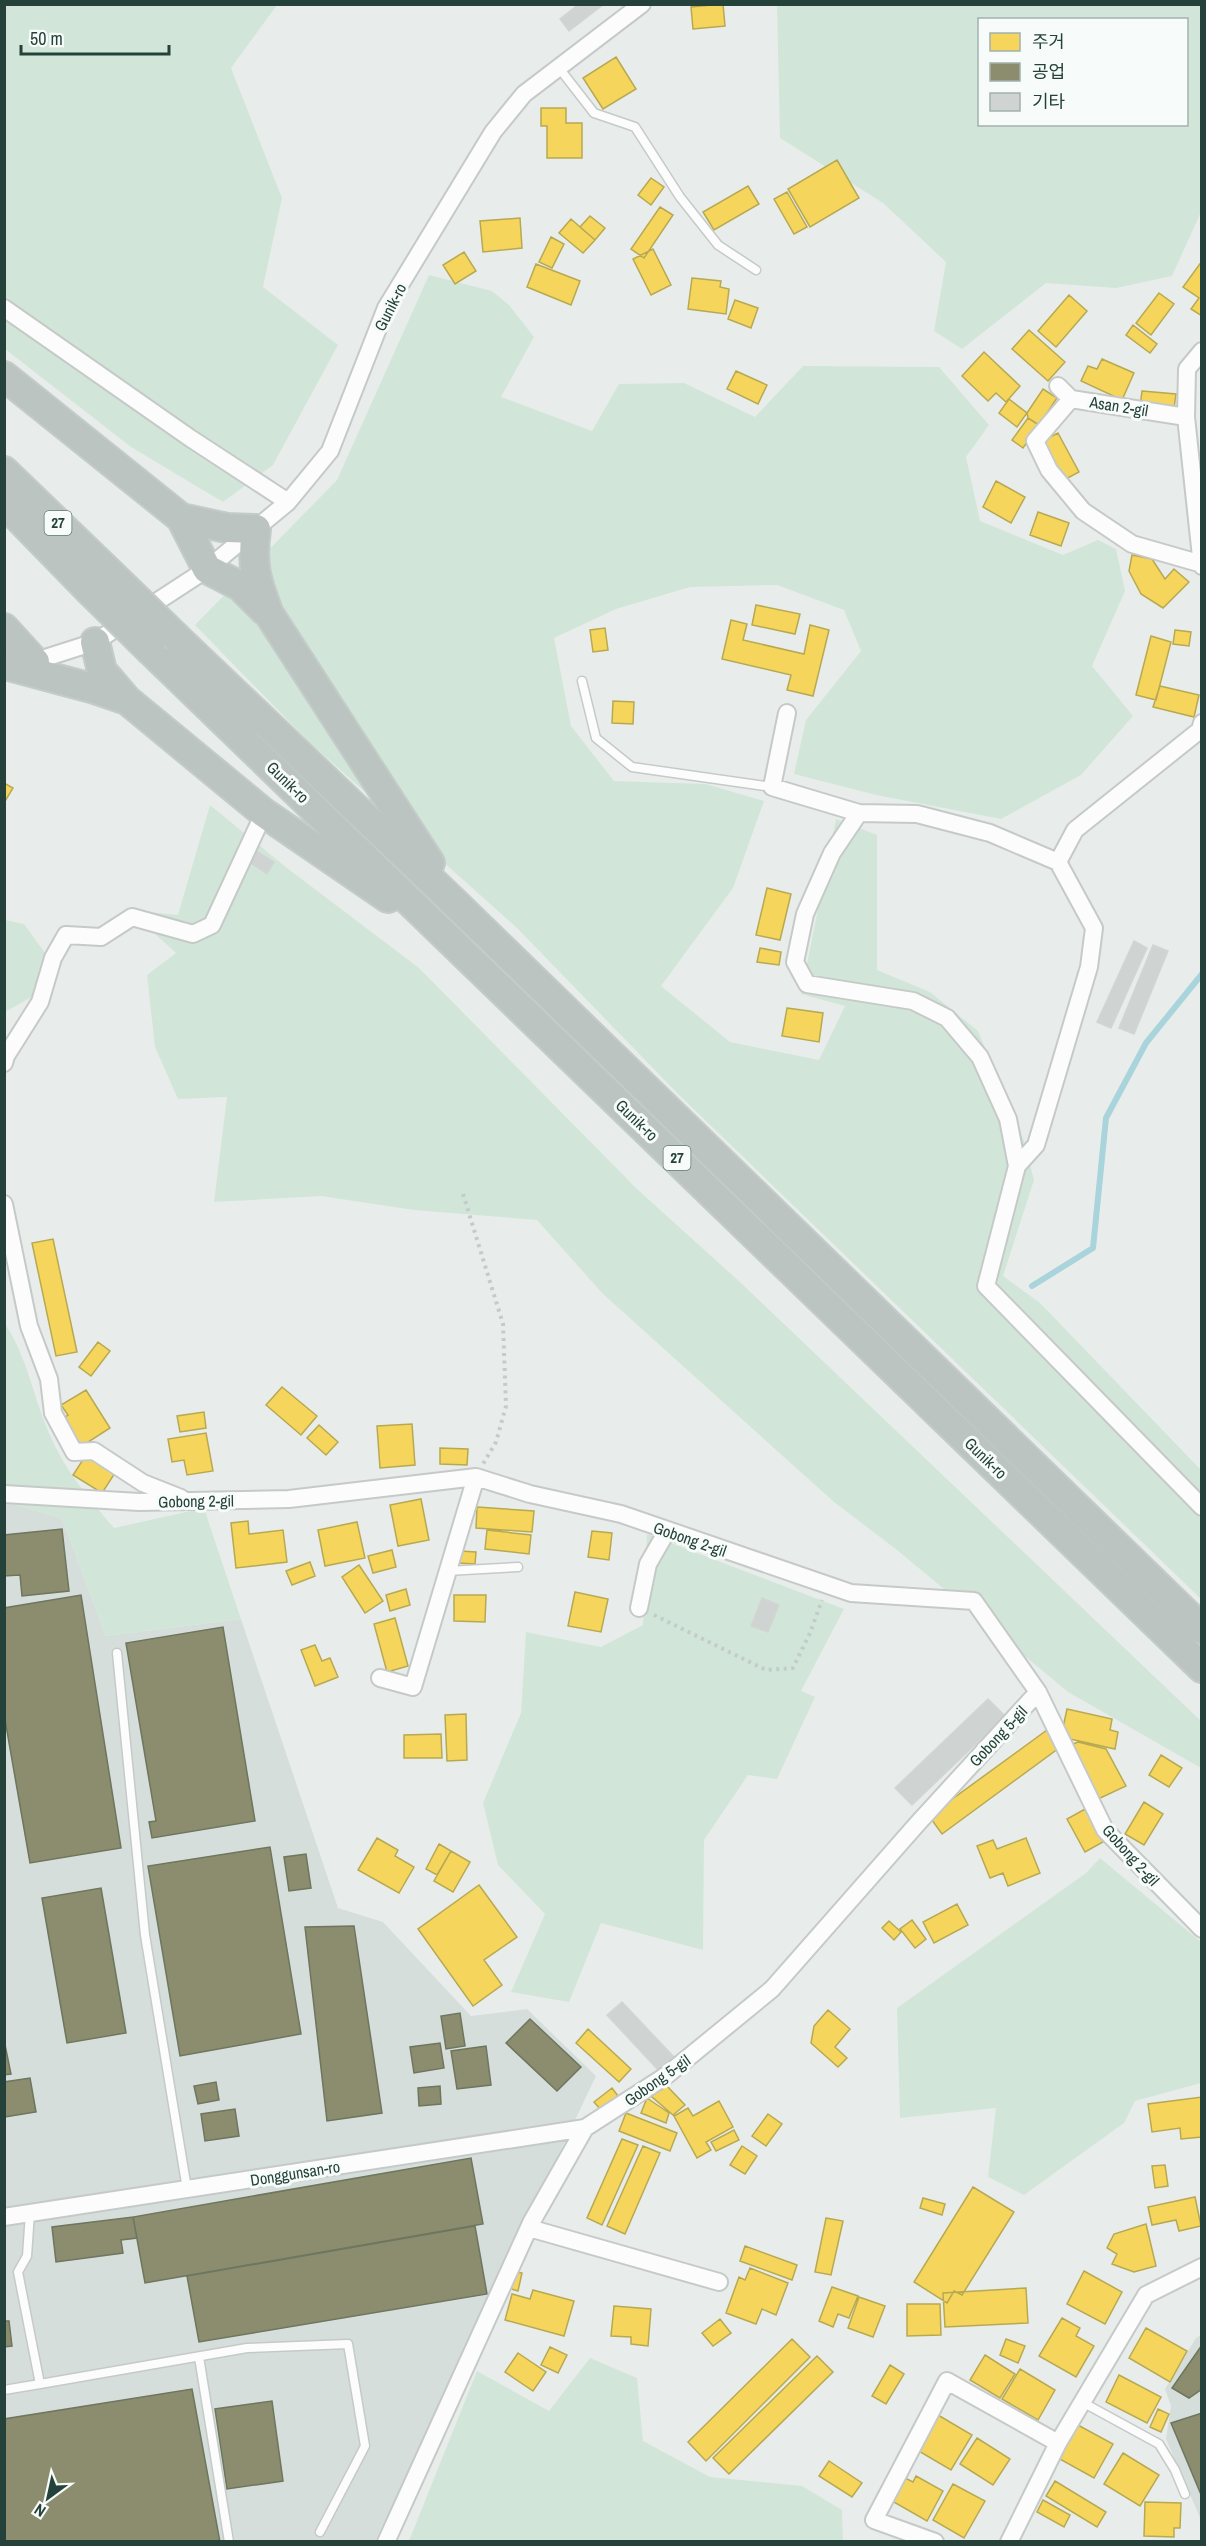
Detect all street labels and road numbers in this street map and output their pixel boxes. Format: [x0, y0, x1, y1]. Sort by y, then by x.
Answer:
street label: Gunik-ro [369, 279, 411, 335]
street label: Asan 2-gil [1087, 390, 1150, 421]
road number: 27 [44, 511, 72, 535]
street label: Gunik-ro [262, 756, 314, 808]
street label: Gunik-ro [611, 1094, 663, 1146]
road number: 27 [664, 1146, 690, 1170]
street label: Gunik-ro [960, 1432, 1012, 1484]
street label: Gobong 2-gil [158, 1489, 234, 1513]
street label: Gobong 2-gil [651, 1516, 730, 1562]
street label: Gobong 5-gil [964, 1701, 1032, 1771]
street label: Gobong 2-gil [1097, 1819, 1165, 1891]
street label: Gobong 5-gil [620, 2049, 694, 2111]
street label: Donggunsan-ro [249, 2155, 341, 2191]

